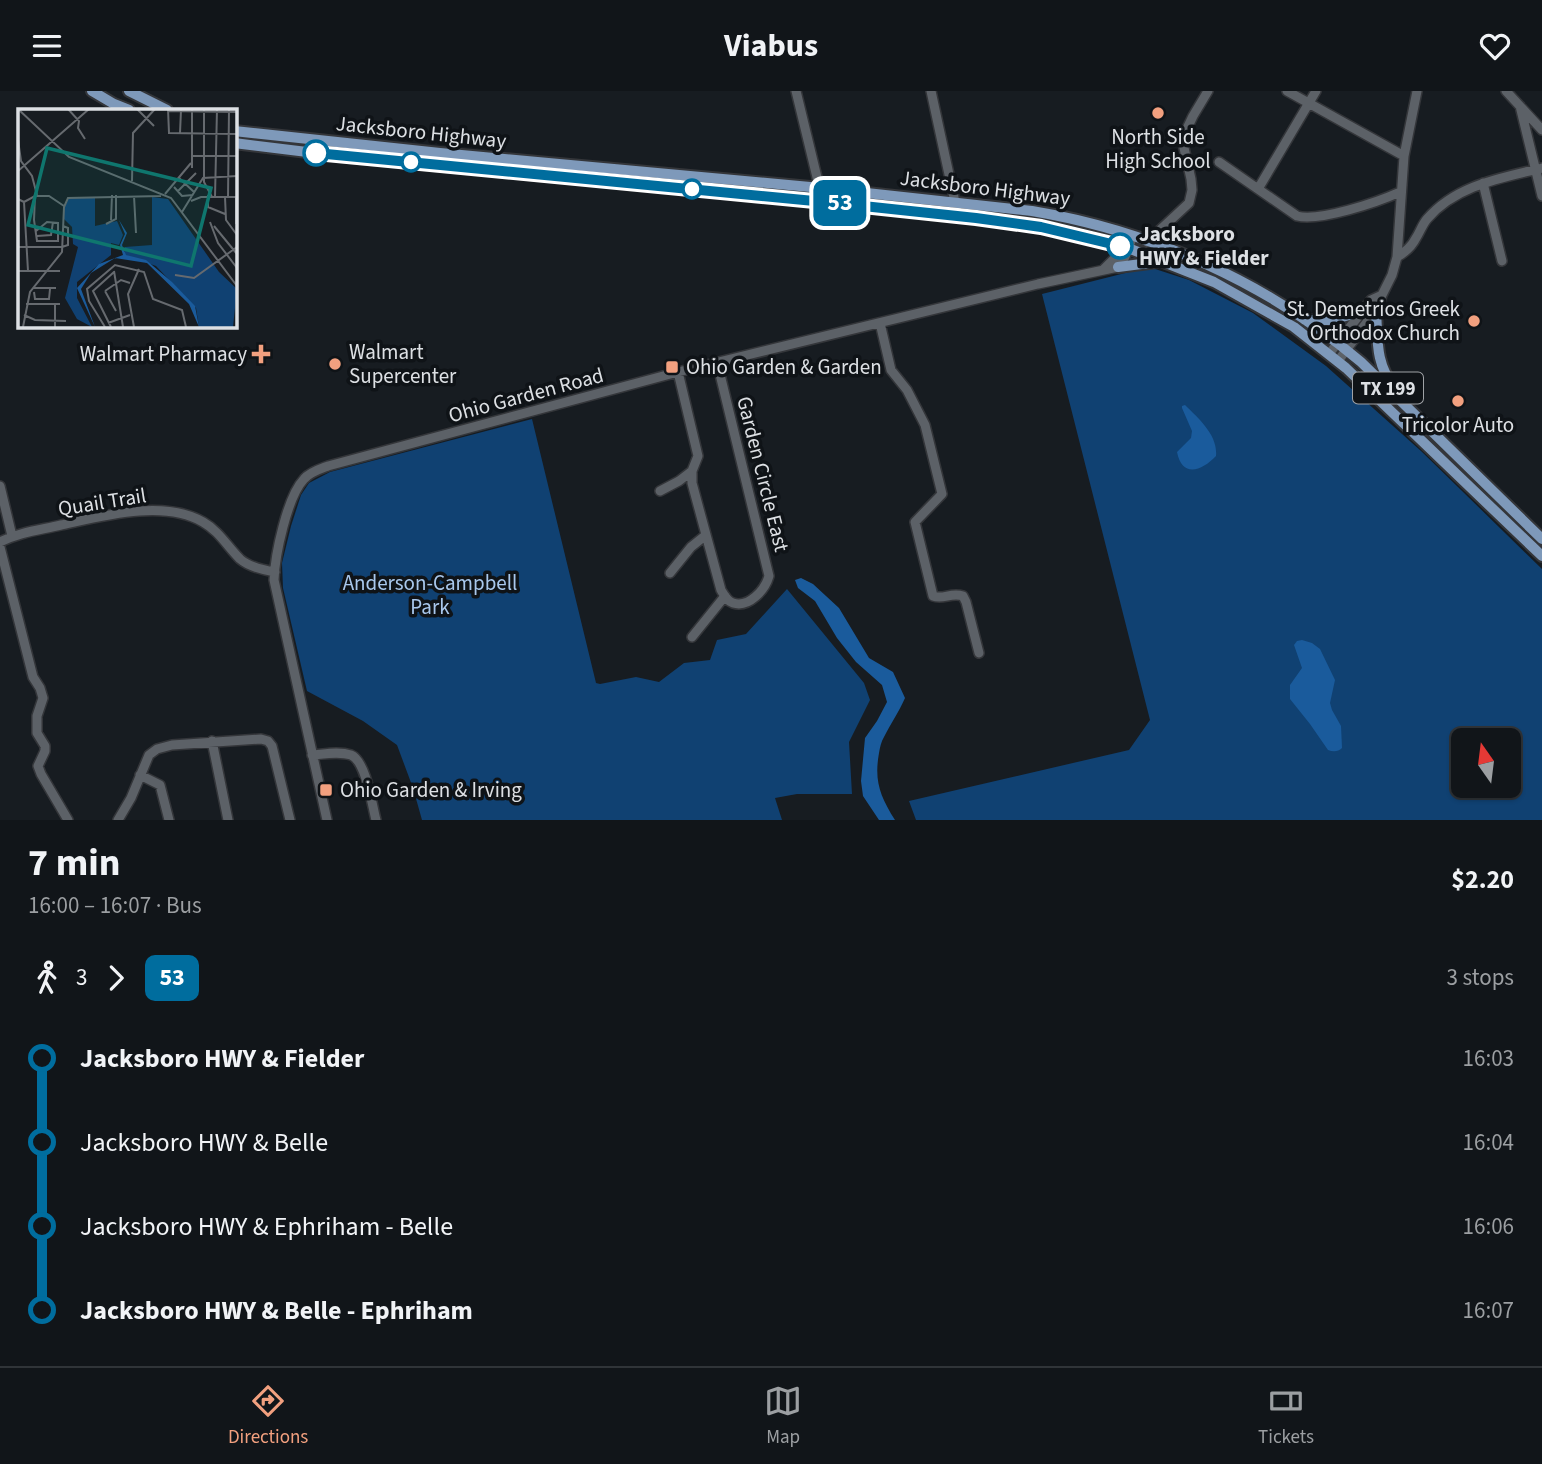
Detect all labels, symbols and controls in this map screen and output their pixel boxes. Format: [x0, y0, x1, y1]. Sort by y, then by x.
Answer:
text: Viabus [724, 23, 818, 69]
icon: menu [28, 27, 66, 65]
icon: heart [1476, 27, 1514, 65]
marker: North Side High School [1150, 105, 1166, 121]
street label: Jacksboro Highway [334, 108, 508, 156]
inset map [18, 109, 236, 327]
place label: North Side High School [1105, 122, 1211, 176]
unlabelled marker [303, 140, 329, 166]
unlabelled marker [401, 152, 421, 172]
street label: Jacksboro Highway [898, 163, 1072, 213]
unlabelled marker [682, 179, 702, 199]
line badge: 53 [808, 180, 872, 226]
text: 53 [827, 185, 853, 220]
place label: Jacksboro HWY & Fielder [1139, 219, 1269, 273]
marker: Jacksboro HWY & Fielder [1107, 233, 1133, 259]
place label: St. Demetrios Greek Orthodox Church [1287, 294, 1461, 348]
marker: St. Demetrios Greek Orthodox Church [1466, 313, 1482, 329]
place label: Walmart Supercenter [349, 337, 457, 391]
place label: Walmart Pharmacy [80, 339, 247, 369]
marker: Walmart Pharmacy [253, 346, 269, 362]
place label: Ohio Garden & Garden [686, 352, 882, 382]
marker: Walmart Supercenter [327, 356, 343, 372]
marker: Ohio Garden & Garden [664, 359, 680, 375]
street label: Ohio Garden Road [445, 360, 607, 430]
road number: TX 199 [1353, 373, 1423, 403]
street label: Garden Circle East [729, 393, 797, 555]
marker: Tricolor Auto [1450, 393, 1466, 409]
place label: Tricolor Auto [1402, 410, 1514, 440]
street label: Quail Trail [56, 480, 148, 524]
park label: Anderson-Campbell Park [343, 568, 517, 622]
north arrow [1451, 728, 1521, 798]
map controls [1451, 728, 1521, 798]
place label: Ohio Garden & Irving [340, 775, 522, 805]
marker: Ohio Garden & Irving [318, 782, 334, 798]
text: 7 min [28, 836, 120, 890]
text: $2.20 [1451, 861, 1514, 898]
text: 16:00 – 16:07 · Bus [28, 889, 202, 922]
icon: walk [28, 959, 66, 997]
icon: forward [97, 959, 135, 997]
text: 53 [159, 960, 185, 995]
text: 3 [76, 961, 87, 994]
text: 3 stops [1447, 961, 1514, 994]
text: Jacksboro HWY & Fielder [80, 1040, 364, 1077]
text: 16:03 [1463, 1042, 1514, 1075]
text: Jacksboro HWY & Belle [80, 1124, 328, 1161]
text: 16:04 [1463, 1126, 1514, 1159]
text: Jacksboro HWY & Ephriham - Belle [80, 1208, 453, 1245]
text: 16:06 [1463, 1210, 1514, 1243]
text: Jacksboro HWY & Belle - Ephriham [80, 1292, 473, 1329]
text: 16:07 [1463, 1294, 1514, 1327]
tab: Directions [228, 1382, 308, 1451]
tab: Map [764, 1382, 802, 1451]
tab: Tickets [1258, 1382, 1314, 1451]

